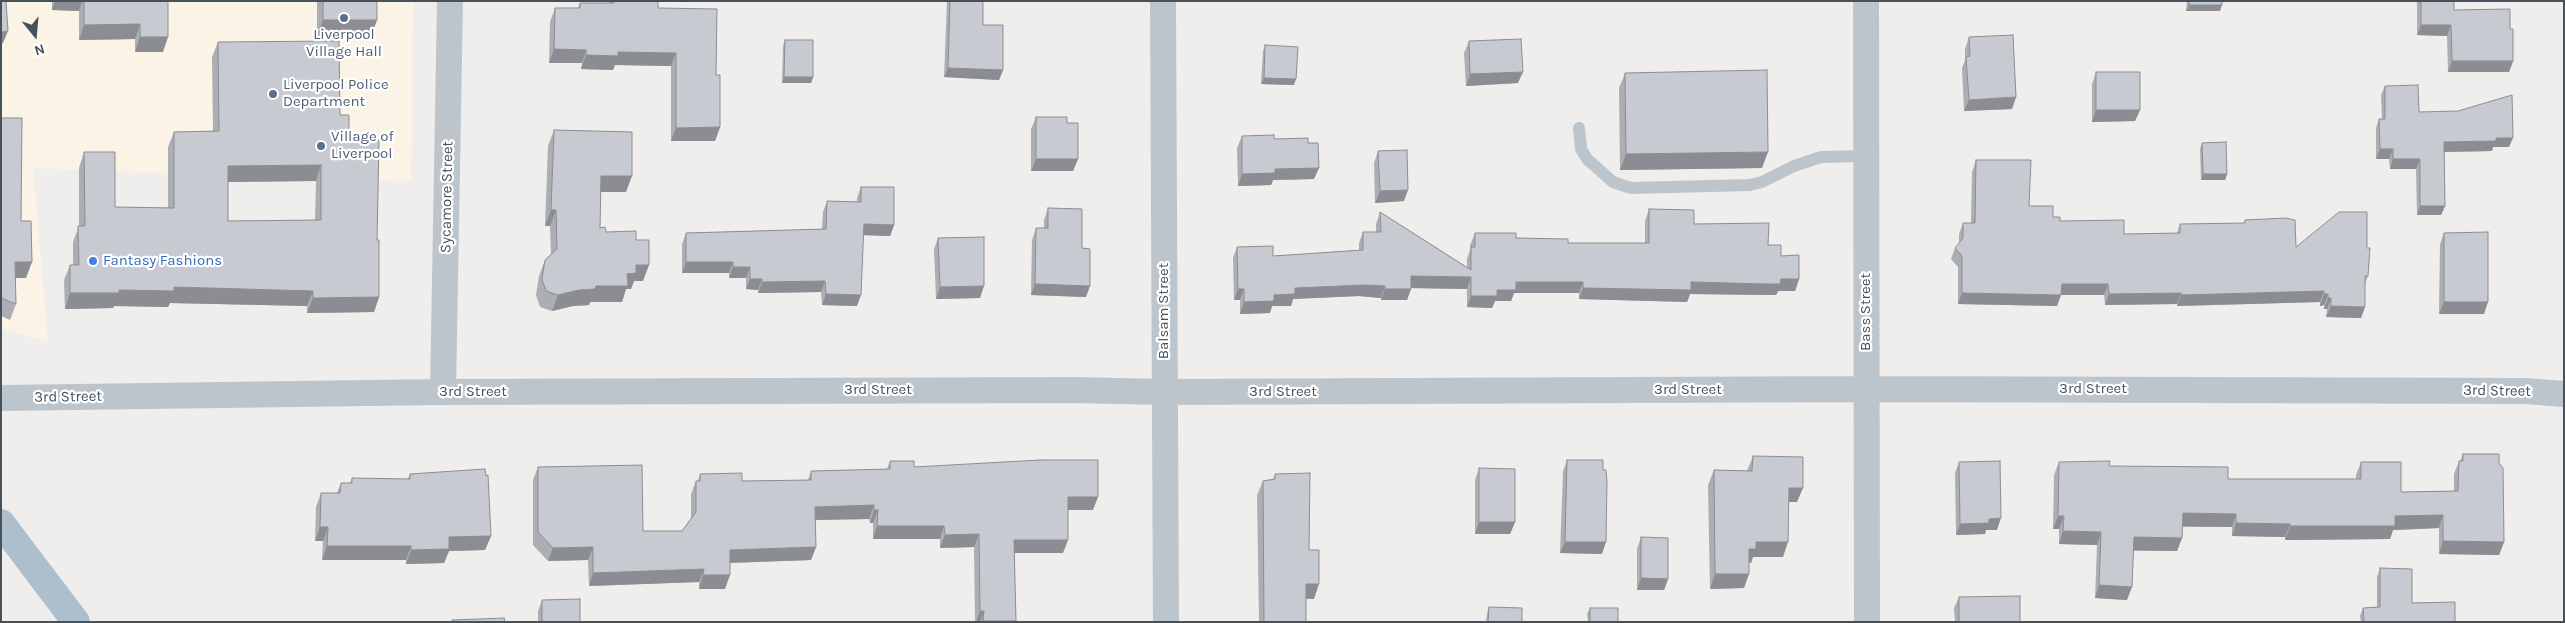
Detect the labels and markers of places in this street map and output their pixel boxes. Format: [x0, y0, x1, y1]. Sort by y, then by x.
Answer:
marker: Liverpool Village Hall [338, 12, 350, 24]
place label: Liverpool Village Hall [306, 26, 382, 61]
place label: Liverpool Police Department [283, 76, 389, 111]
marker: Liverpool Police Department [267, 88, 279, 100]
place label: Village of Liverpool [331, 128, 394, 163]
marker: Village of Liverpool [315, 140, 327, 152]
place label: Fantasy Fashions [103, 252, 222, 270]
marker: Fantasy Fashions [87, 255, 99, 267]

